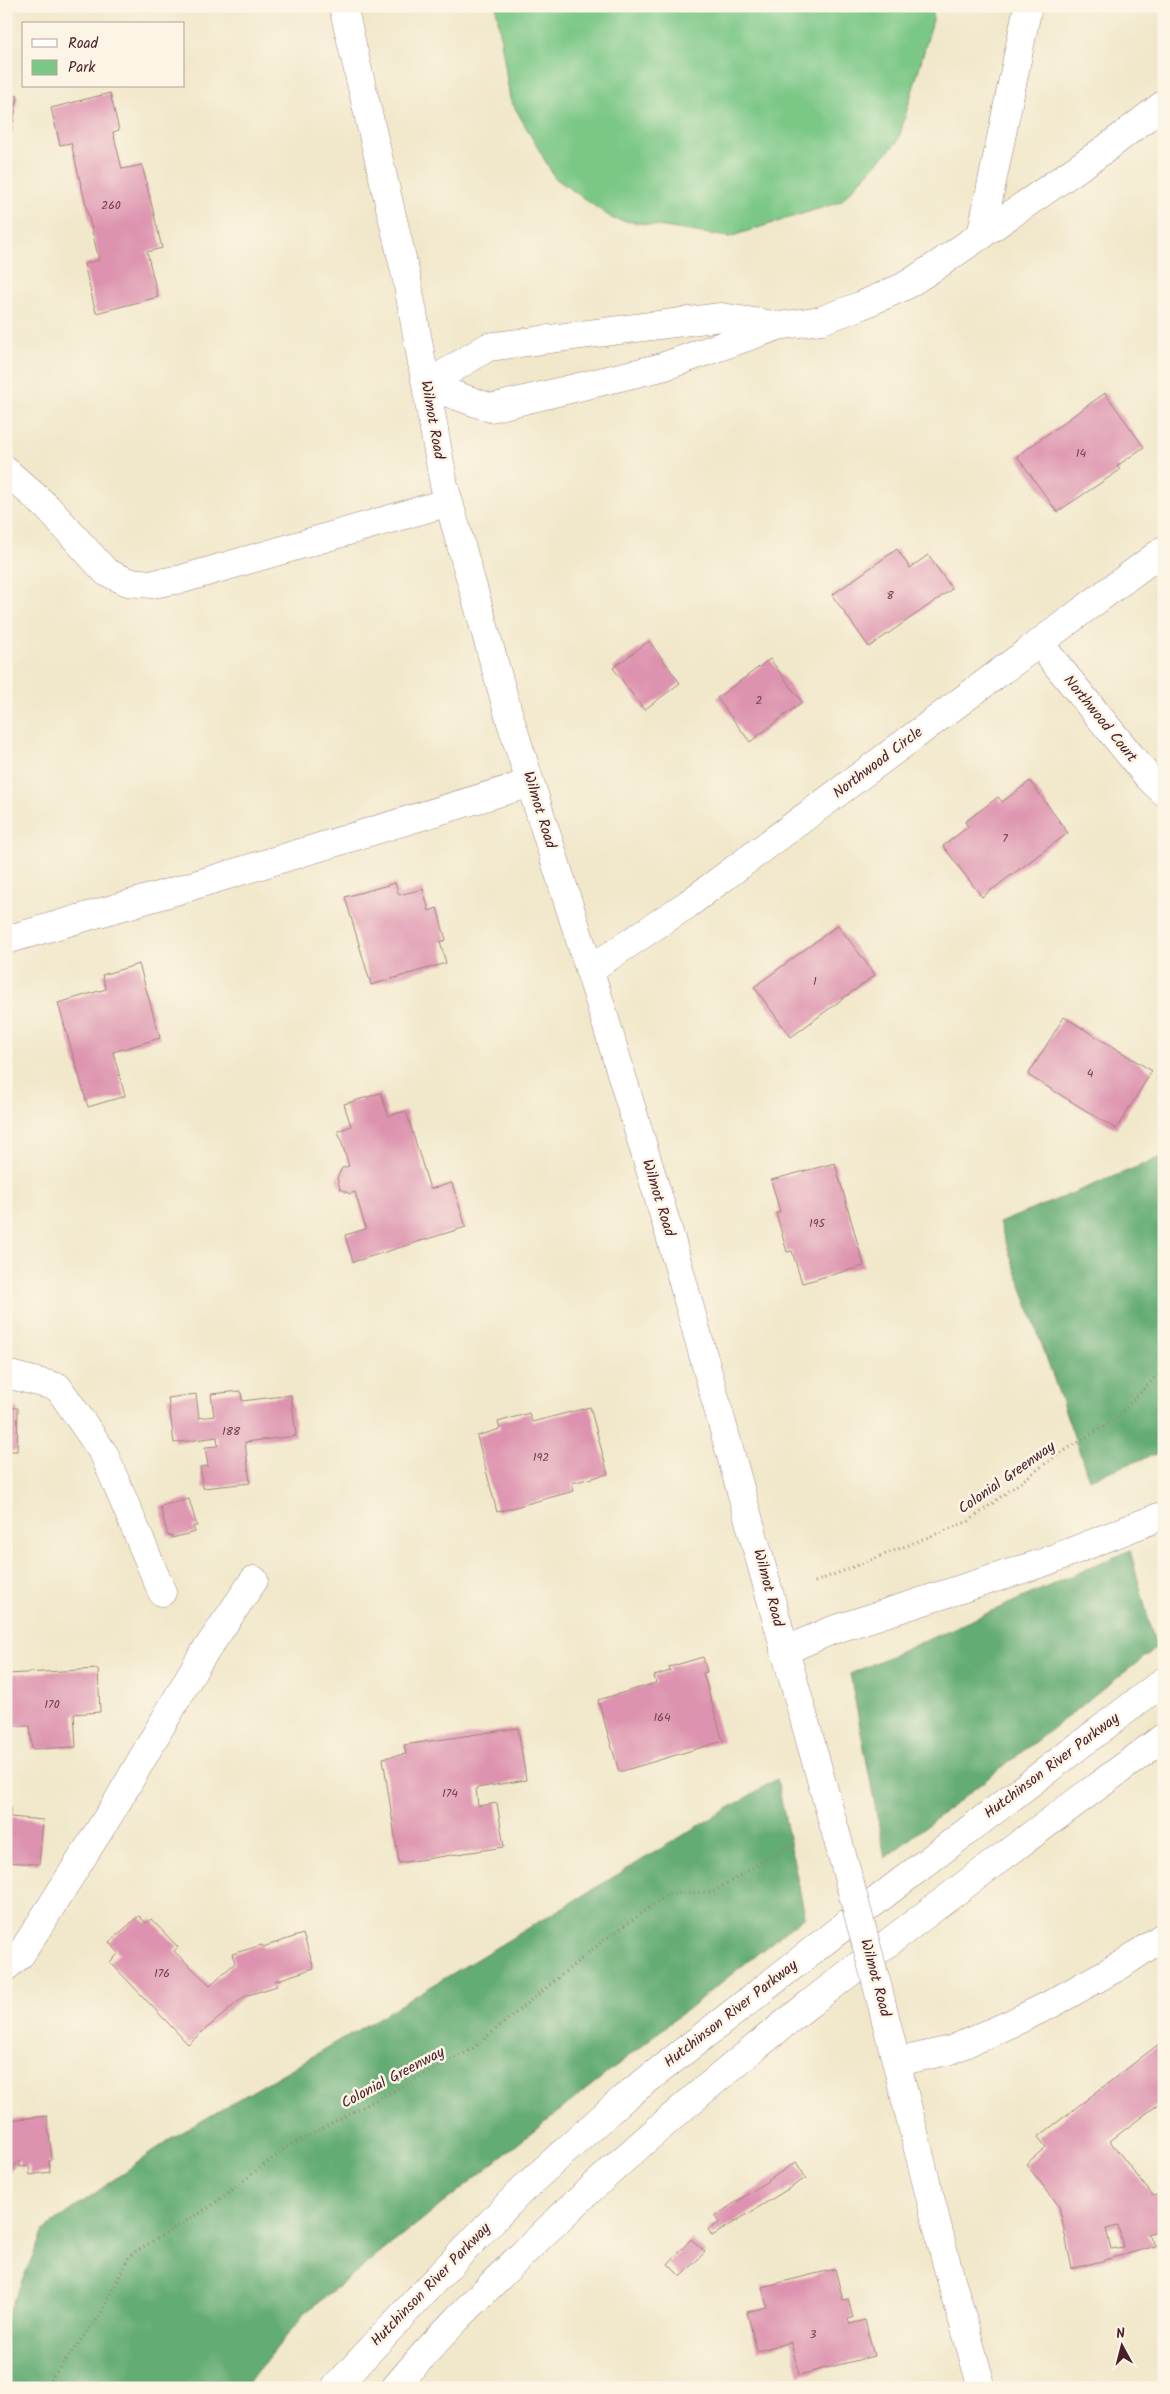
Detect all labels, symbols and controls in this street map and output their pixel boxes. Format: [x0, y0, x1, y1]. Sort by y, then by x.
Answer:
legend [22, 22, 185, 88]
text: Road [68, 32, 99, 56]
text: Park [68, 56, 96, 80]
house number: 260 [101, 196, 121, 215]
street label: Wilmot Road [413, 379, 451, 462]
house number: 14 [1076, 444, 1087, 463]
house number: 8 [886, 586, 894, 605]
street label: Northwood Court [1057, 670, 1143, 768]
house number: 2 [756, 691, 763, 710]
street label: Northwood Circle [828, 721, 928, 805]
street label: Wilmot Road [516, 768, 562, 852]
house number: 7 [1002, 829, 1008, 848]
house number: 1 [813, 972, 817, 991]
house number: 4 [1087, 1064, 1094, 1083]
street label: Wilmot Road [635, 1156, 681, 1240]
house number: 195 [809, 1214, 827, 1233]
house number: 188 [222, 1422, 241, 1441]
street label: Colonial Greenway [953, 1435, 1061, 1521]
house number: 192 [533, 1448, 549, 1467]
street label: Wilmot Road [746, 1546, 790, 1630]
house number: 170 [44, 1695, 60, 1714]
street label: Hutchinson River Parkway [979, 1706, 1126, 1825]
house number: 164 [653, 1708, 671, 1727]
house number: 174 [442, 1784, 458, 1803]
street label: Wilmot Road [853, 1936, 897, 2020]
street label: Hutchinson River Parkway [659, 1953, 804, 2074]
house number: 176 [154, 1964, 170, 1983]
street label: Colonial Greenway [337, 2040, 450, 2115]
street label: Hutchinson River Parkway [365, 2217, 497, 2352]
north arrow [1098, 2322, 1148, 2372]
text: N [1115, 2323, 1126, 2346]
house number: 3 [810, 2325, 817, 2344]

